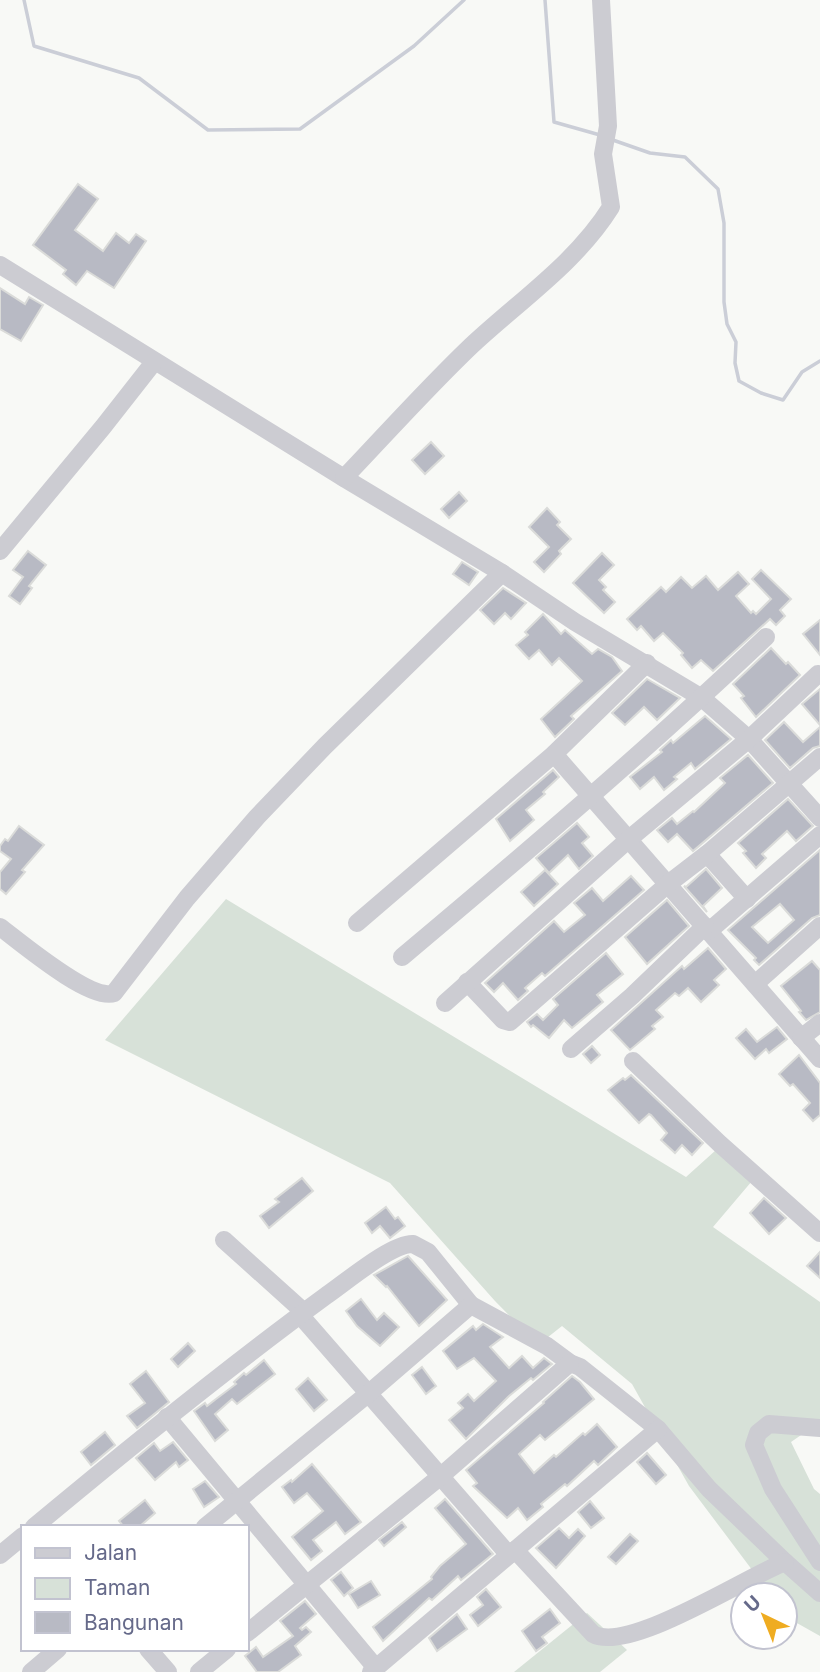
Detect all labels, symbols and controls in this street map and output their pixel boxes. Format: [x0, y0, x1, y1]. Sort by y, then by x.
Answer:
legend [21, 1525, 248, 1651]
text: Jalan [84, 1540, 137, 1565]
text: Taman [84, 1575, 150, 1600]
north arrow [729, 1581, 799, 1651]
text: U [740, 1591, 766, 1617]
text: Bangunan [84, 1610, 184, 1635]

